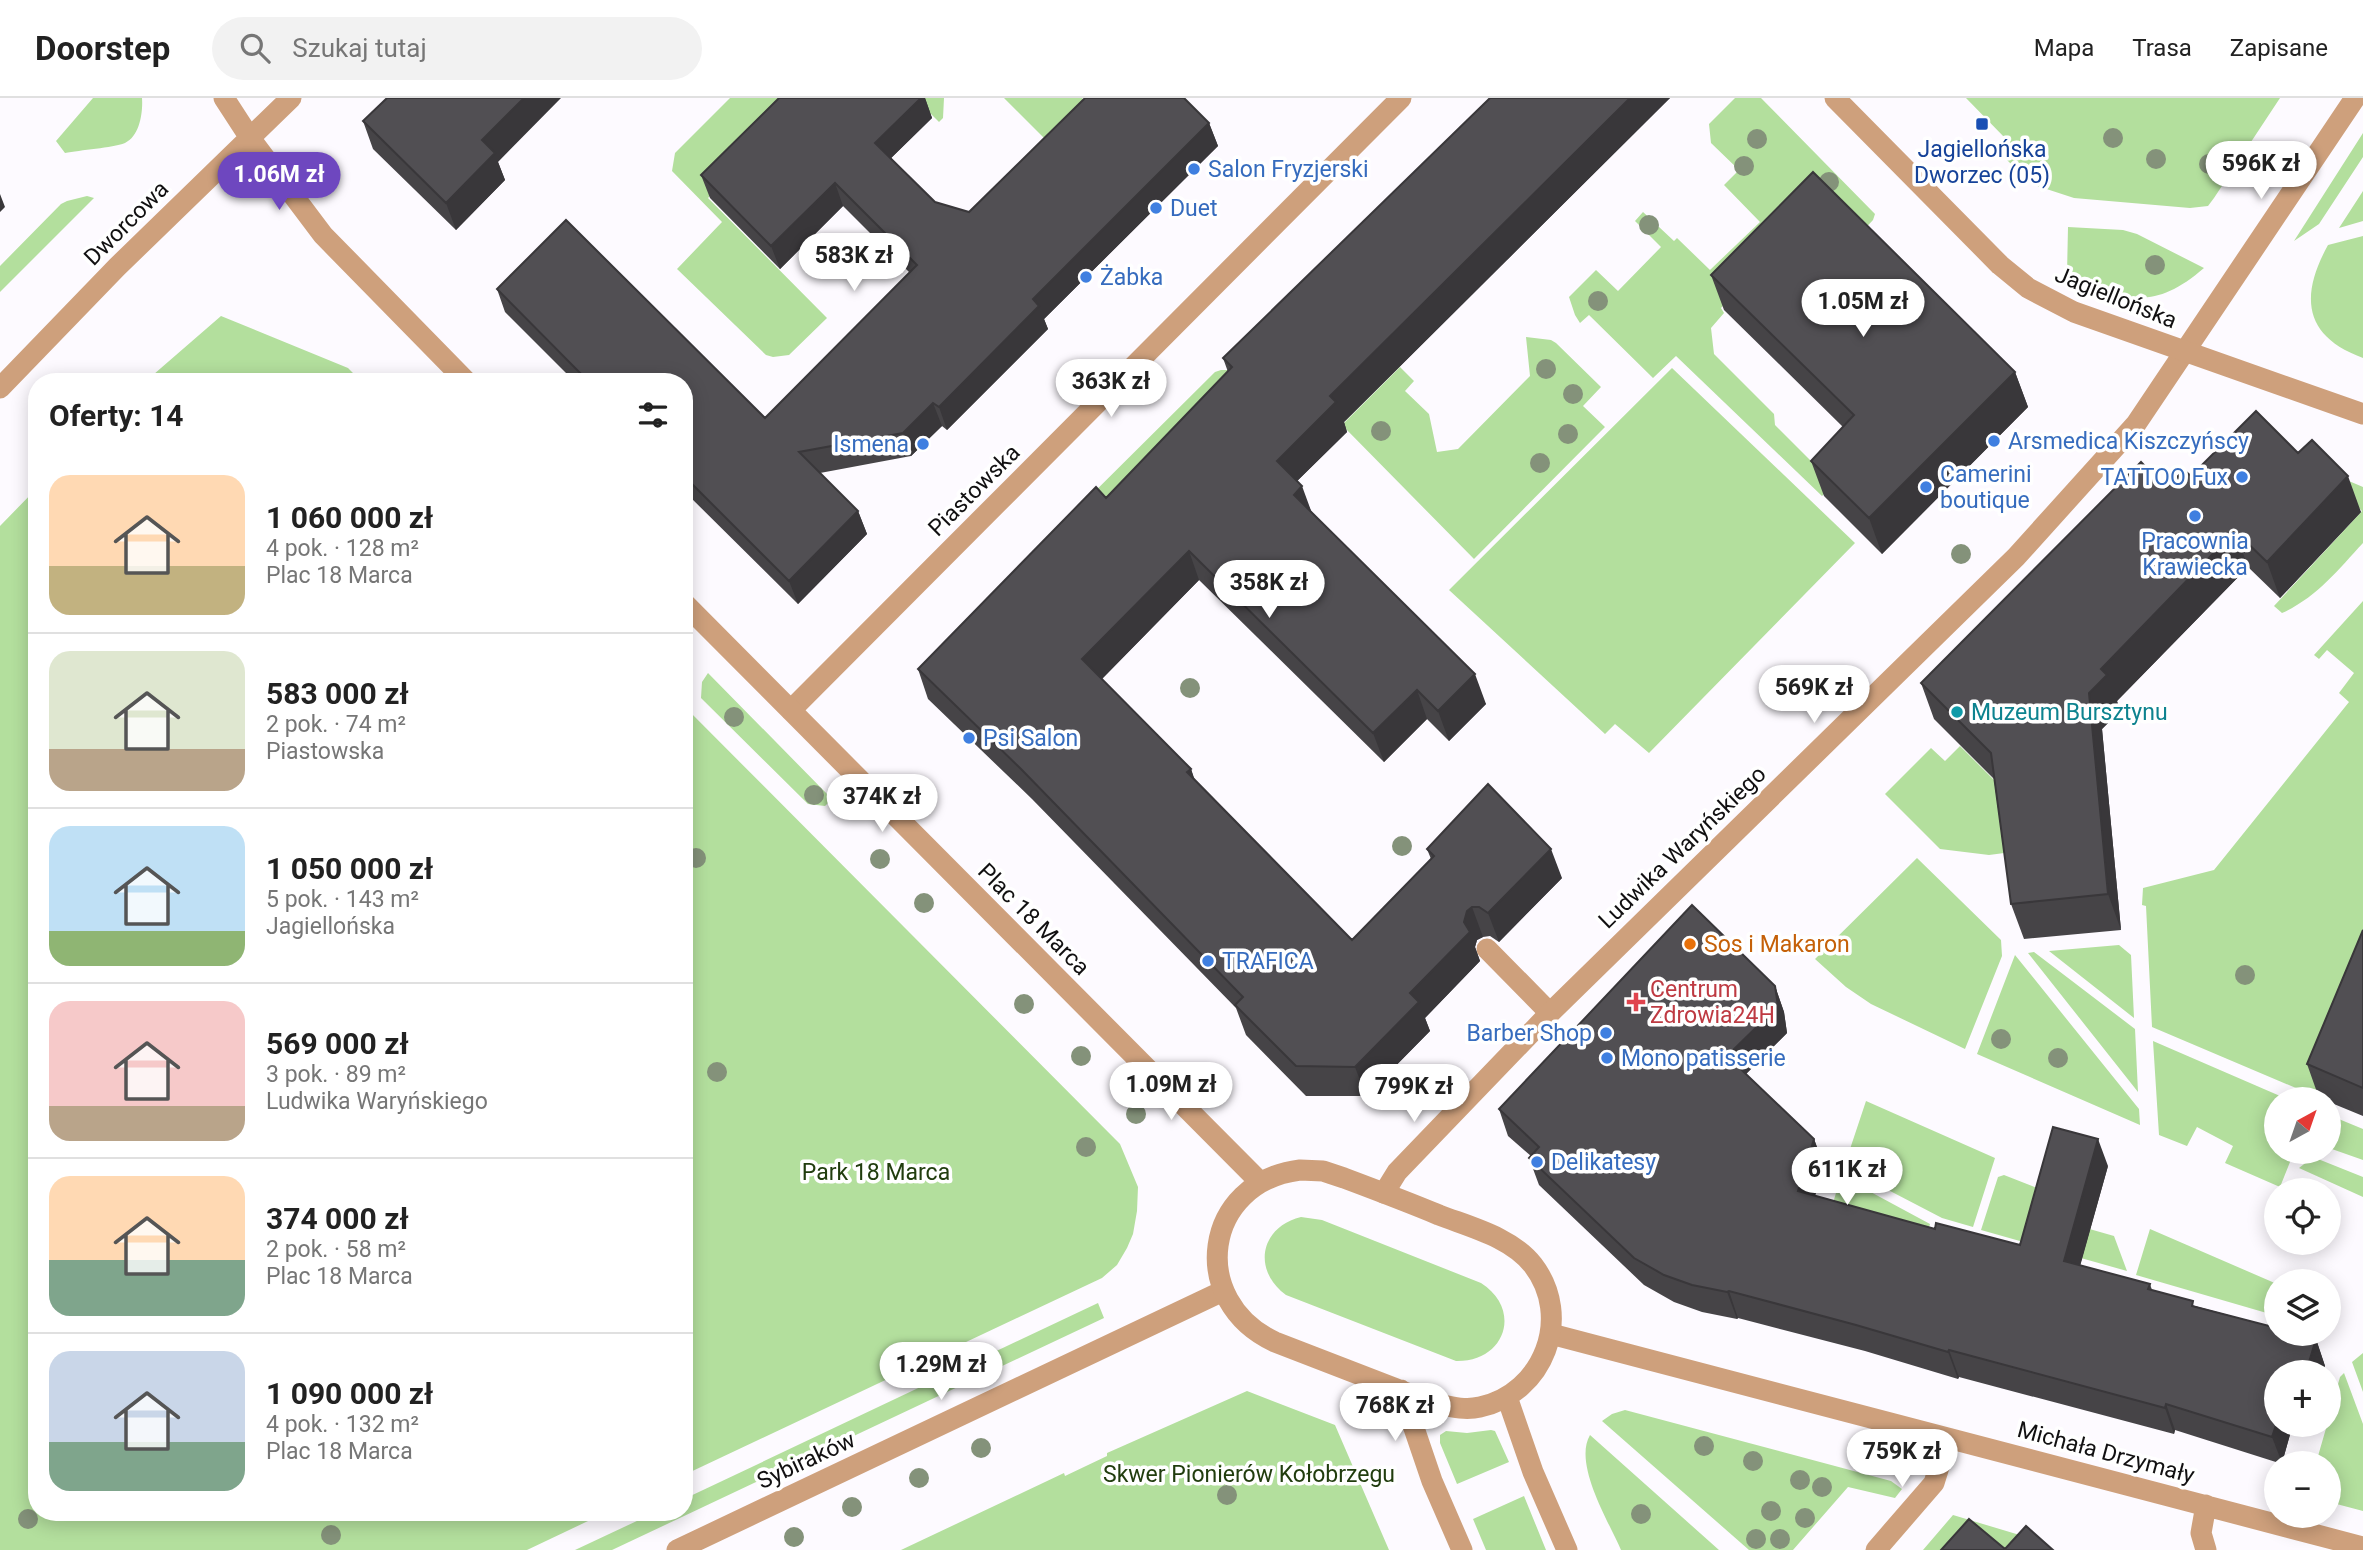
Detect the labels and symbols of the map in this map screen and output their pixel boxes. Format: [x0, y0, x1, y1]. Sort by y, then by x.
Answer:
marker: Jagiellońska Dworzec (05) [1974, 116, 1990, 132]
place label: Jagiellońska Dworzec (05) [1914, 136, 2050, 189]
pin: 596K zł [2196, 141, 2326, 201]
pin: 1.06M zł [207, 152, 351, 212]
place label: Salon Fryzjerski [1208, 156, 1369, 183]
marker: Salon Fryzjerski [1186, 161, 1202, 177]
street label: Dworcowa [79, 176, 174, 271]
place label: Duet [1170, 195, 1218, 222]
marker: Duet [1148, 200, 1164, 216]
pin: 583K zł [789, 234, 919, 293]
street label: Jagiellońska [2051, 261, 2181, 334]
place label: Żabka [1100, 264, 1163, 291]
marker: Żabka [1078, 269, 1094, 285]
pin: 1.05M zł [1791, 280, 1935, 339]
pin: 363K zł [1046, 360, 1176, 419]
place label: Arsmedica Kiszczyńscy [2008, 428, 2249, 455]
place label: Ismena [833, 431, 909, 458]
marker: Arsmedica Kiszczyńscy [1986, 433, 2002, 449]
marker: Ismena [915, 436, 931, 452]
street label: Piastowska [923, 439, 1026, 542]
place label: Camerini boutique [1940, 461, 2032, 514]
place label: TATTOO Fux [2100, 464, 2228, 491]
marker: TATTOO Fux [2234, 469, 2250, 485]
marker: Camerini boutique [1918, 479, 1934, 495]
marker: Pracownia Krawiecka [2187, 508, 2203, 524]
place label: Pracownia Krawiecka [2141, 528, 2249, 581]
pin: 358K zł [1204, 560, 1334, 620]
pin: 569K zł [1749, 666, 1879, 725]
place label: Muzeum Bursztynu [1971, 699, 2168, 726]
marker: Muzeum Bursztynu [1949, 704, 1965, 720]
place label: Psi Salon [983, 725, 1078, 752]
marker: Psi Salon [961, 730, 977, 746]
street label: Ludwika Waryńskiego [1593, 761, 1771, 934]
pin: 374K zł [817, 774, 947, 834]
street label: Plac 18 Marca [972, 858, 1095, 981]
place label: Sos i Makaron [1704, 931, 1850, 958]
marker: Sos i Makaron [1682, 936, 1698, 952]
place label: TRAFICA [1222, 948, 1314, 975]
marker: TRAFICA [1200, 953, 1216, 969]
place label: Centrum Zdrowia24H [1650, 976, 1775, 1029]
marker: Centrum Zdrowia24H [1628, 994, 1644, 1010]
place label: Barber Shop [1466, 1020, 1592, 1047]
marker: Barber Shop [1598, 1025, 1614, 1041]
place label: Mono patisserie [1621, 1045, 1786, 1072]
marker: Mono patisserie [1599, 1050, 1615, 1066]
pin: 1.09M zł [1099, 1062, 1243, 1122]
pin: 799K zł [1349, 1065, 1479, 1124]
north arrow [2264, 1087, 2342, 1164]
pin: 611K zł [1782, 1148, 1912, 1207]
place label: Delikatesy [1551, 1149, 1656, 1176]
marker: Delikatesy [1529, 1154, 1545, 1170]
park label: Park 18 Marca [802, 1159, 950, 1186]
pin: 1.29M zł [869, 1342, 1013, 1402]
pin: 768K zł [1330, 1384, 1460, 1443]
street label: Michała Drzymały [2014, 1416, 2198, 1489]
street label: Sybiraków [753, 1426, 859, 1495]
pin: 759K zł [1837, 1430, 1967, 1489]
park label: Skwer Pionierów Kołobrzegu [1103, 1461, 1395, 1488]

